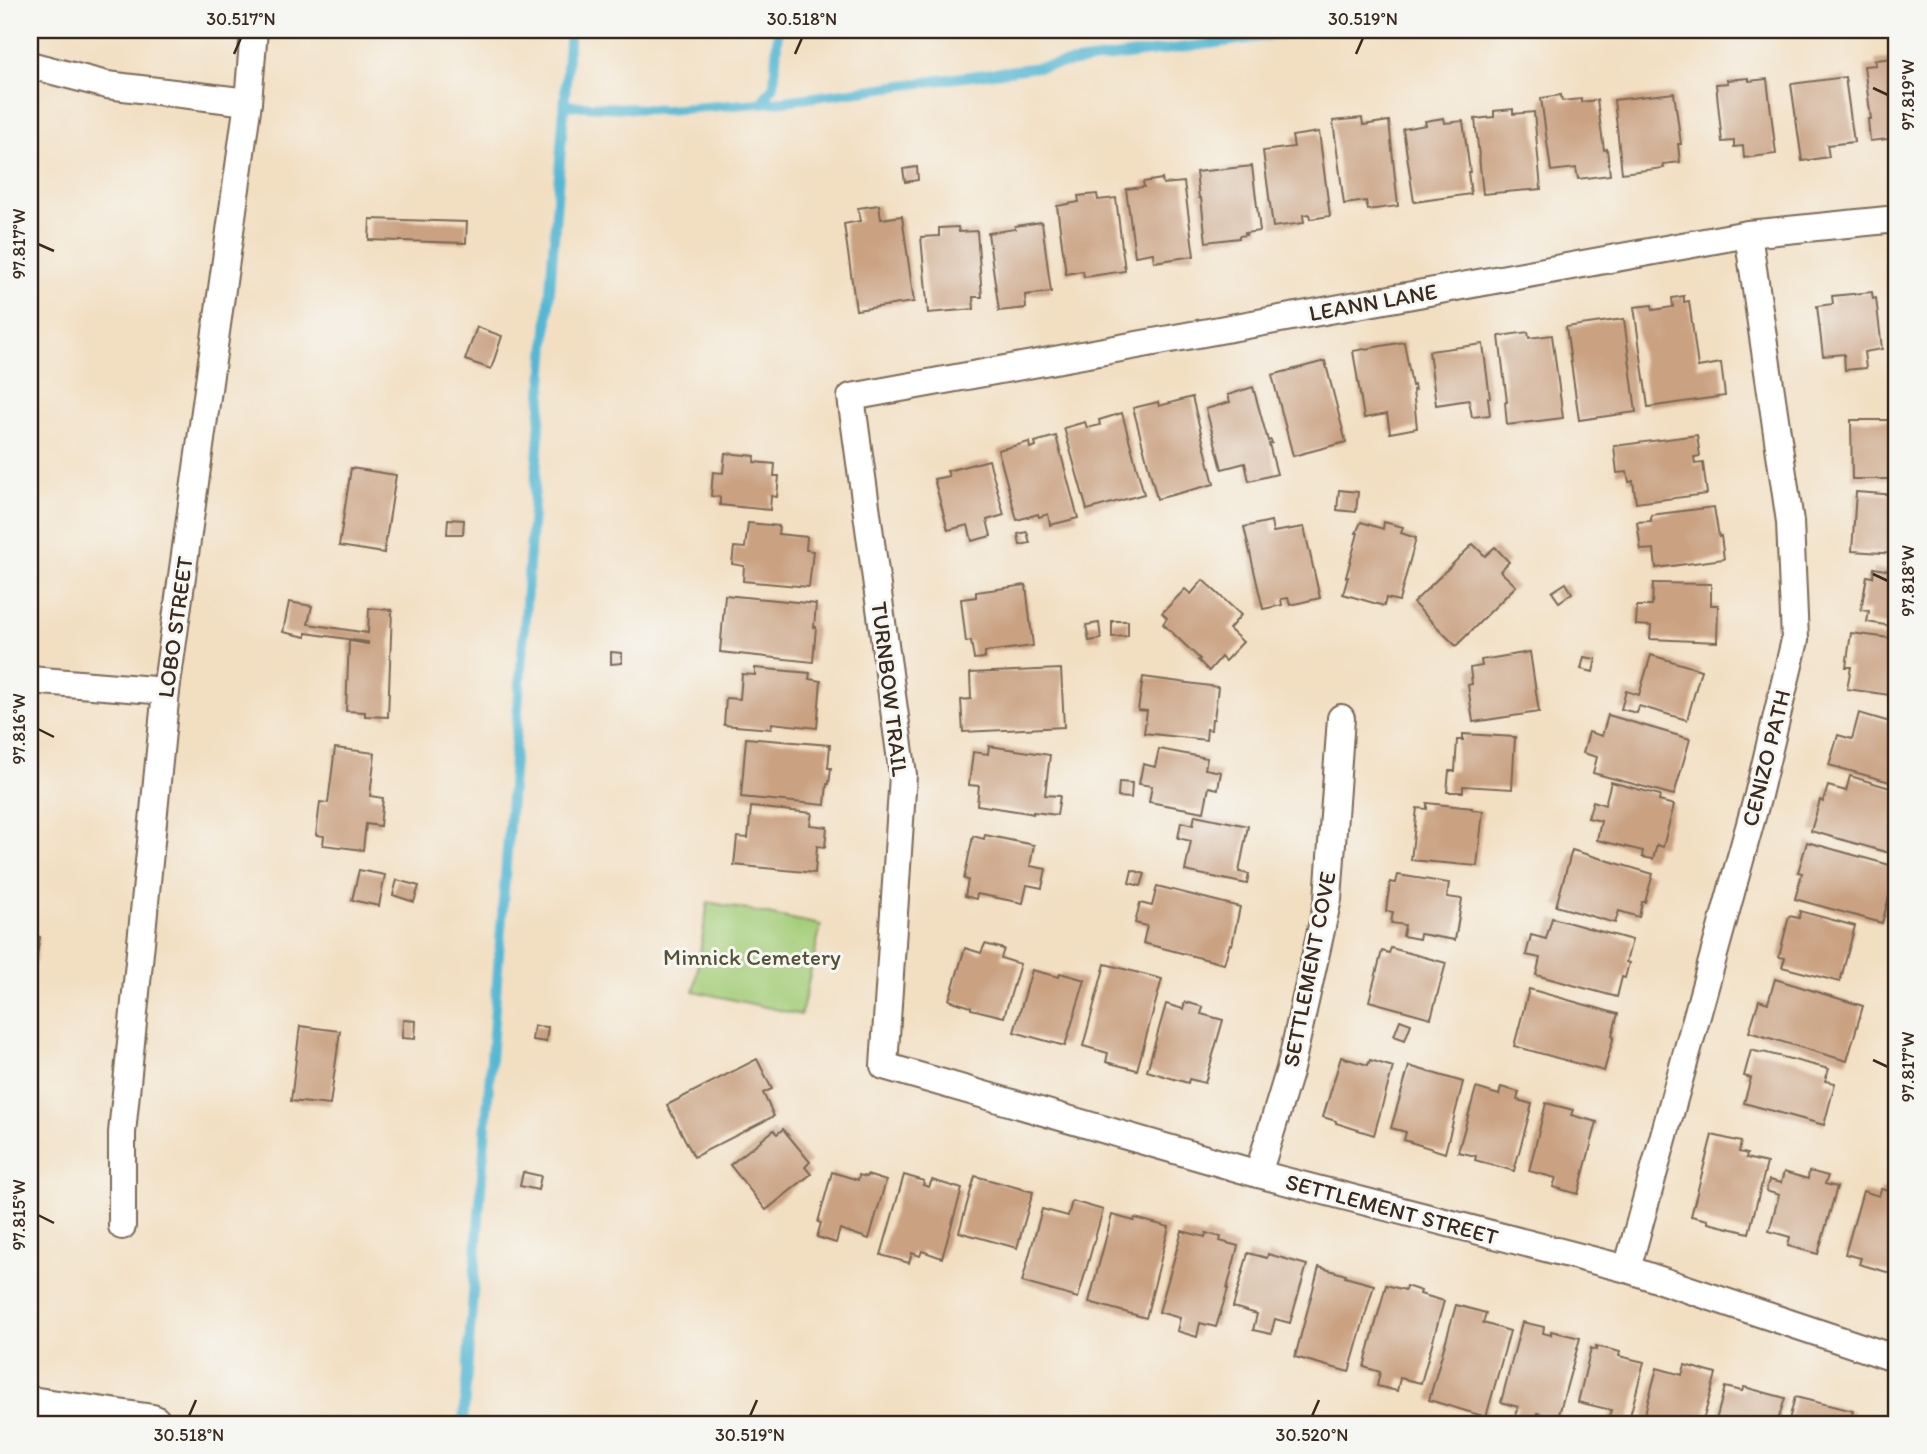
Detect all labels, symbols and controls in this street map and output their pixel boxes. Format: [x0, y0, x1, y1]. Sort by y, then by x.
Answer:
text: 30.517°N [206, 8, 276, 30]
text: 30.518°N [767, 8, 837, 30]
text: 30.519°N [1328, 8, 1398, 30]
text: 97.819°W [1897, 59, 1919, 131]
text: 97.817°W [8, 209, 30, 279]
street label: LEANN LANE [1307, 277, 1439, 327]
text: 97.818°W [1897, 545, 1919, 617]
street label: LOBO STREET [151, 554, 199, 700]
street label: TURNBOW TRAIL [865, 600, 915, 778]
street label: CENIZO PATH [1736, 687, 1796, 829]
text: 97.816°W [8, 693, 30, 765]
street label: SETTLEMENT COVE [1276, 869, 1342, 1069]
park label: Minnick Cemetery [663, 943, 841, 971]
text: 97.817°W [1897, 1032, 1919, 1102]
street label: SETTLEMENT STREET [1283, 1167, 1501, 1251]
text: 97.815°W [8, 1179, 30, 1251]
text: 30.518°N [154, 1424, 224, 1446]
text: 30.519°N [715, 1424, 785, 1446]
text: 30.520°N [1276, 1424, 1348, 1446]

